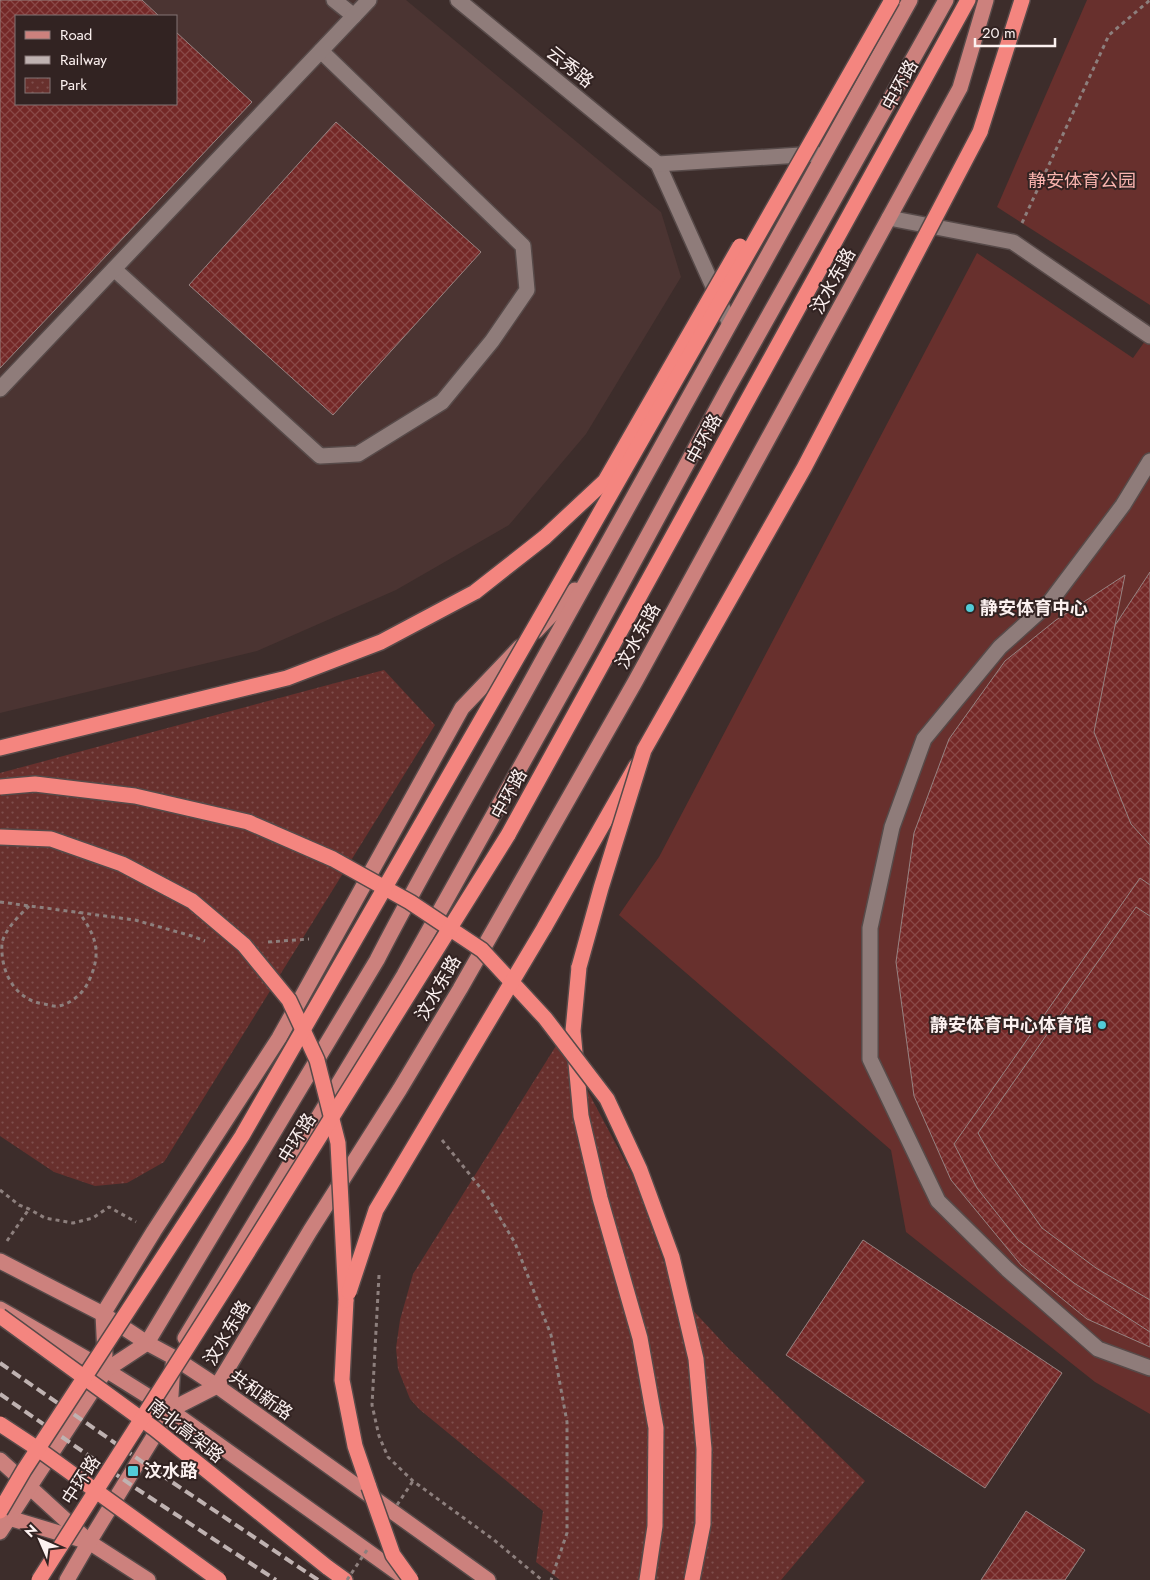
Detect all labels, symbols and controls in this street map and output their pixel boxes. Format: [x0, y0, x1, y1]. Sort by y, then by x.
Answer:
legend [15, 15, 178, 105]
scale bar [975, 15, 1055, 47]
text: 20 m [982, 22, 1016, 44]
text: Road [60, 24, 92, 46]
street label: 云秀路 [541, 40, 599, 94]
text: Railway [60, 49, 107, 71]
street label: 中环路 [876, 55, 924, 115]
text: Park [60, 74, 87, 96]
park label: 静安体育公园 [1028, 168, 1136, 194]
street label: 汶水东路 [804, 243, 862, 319]
street label: 中环路 [680, 409, 728, 469]
place label: 静安体育中心 [980, 595, 1088, 621]
street label: 汶水东路 [609, 598, 667, 674]
marker: 静安体育中心 [964, 602, 976, 614]
street label: 中环路 [485, 764, 533, 824]
street label: 汶水东路 [409, 950, 467, 1026]
place label: 静安体育中心体育馆 [930, 1012, 1092, 1038]
marker: 静安体育中心体育馆 [1096, 1019, 1108, 1031]
street label: 中环路 [272, 1108, 322, 1168]
street label: 汶水东路 [197, 1295, 257, 1371]
street label: 共和新路 [224, 1364, 298, 1426]
street label: 南北高架路 [143, 1393, 229, 1469]
street label: 中环路 [55, 1450, 107, 1510]
place label: 汶水路 [144, 1458, 198, 1484]
marker: 汶水路 [126, 1464, 140, 1478]
north arrow [15, 1515, 65, 1565]
text: N [20, 1520, 42, 1542]

